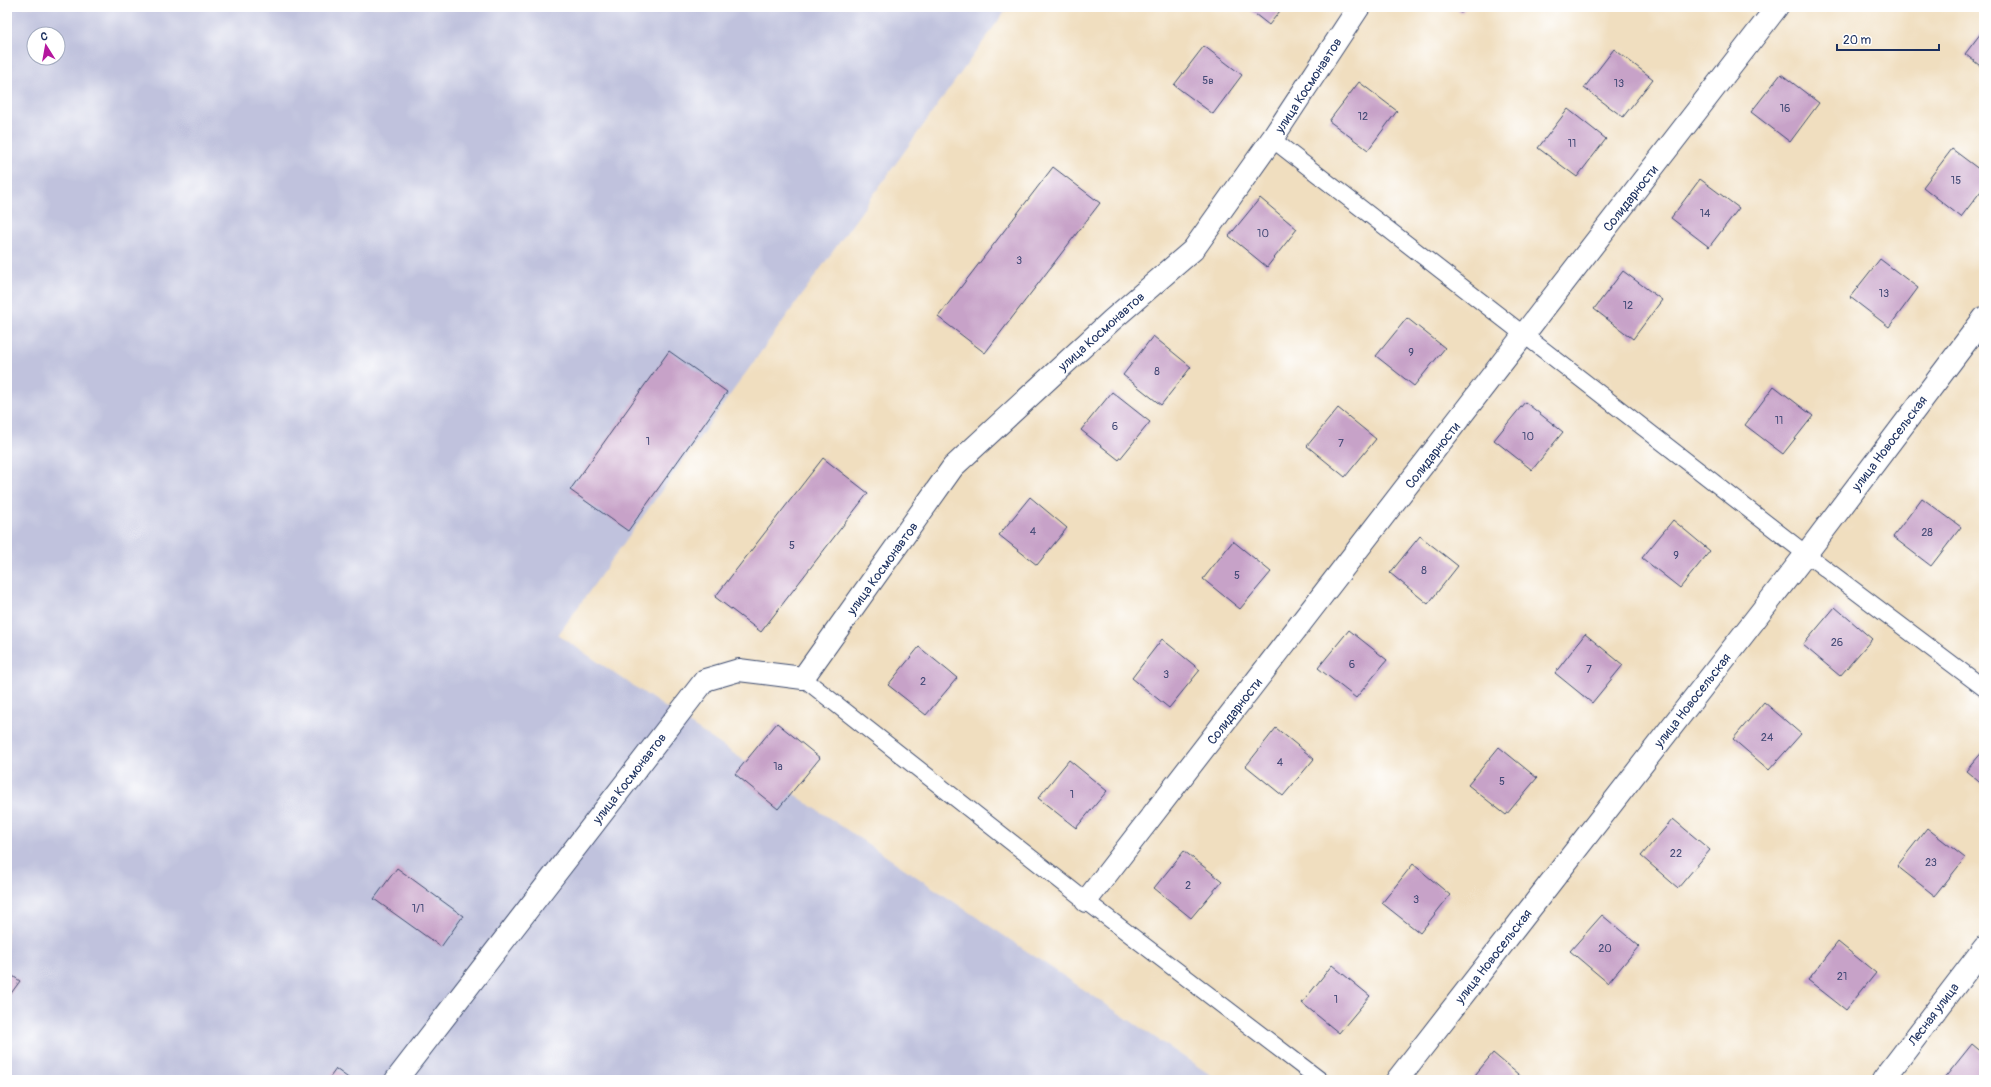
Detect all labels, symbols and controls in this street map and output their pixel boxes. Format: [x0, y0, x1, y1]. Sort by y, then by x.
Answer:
north arrow [26, 26, 66, 66]
scale bar [1837, 26, 1939, 52]
text: С [40, 30, 49, 44]
text: 20 m [1843, 33, 1872, 48]
street label: улица Космонавтов [1271, 35, 1346, 137]
house number: 5в [1202, 74, 1214, 87]
house number: 13 [1614, 77, 1624, 90]
house number: 16 [1780, 102, 1790, 115]
house number: 12 [1358, 110, 1368, 123]
house number: 11 [1568, 137, 1576, 150]
street label: Солидарности [1600, 162, 1662, 235]
house number: 15 [1951, 174, 1961, 187]
house number: 14 [1700, 207, 1711, 220]
house number: 10 [1257, 227, 1269, 240]
house number: 3 [1016, 254, 1022, 267]
house number: 13 [1879, 287, 1889, 300]
street label: улица Космонавтов [1054, 289, 1148, 375]
house number: 12 [1623, 299, 1633, 312]
house number: 9 [1408, 346, 1414, 359]
house number: 8 [1154, 365, 1160, 378]
street label: улица Новосельская [1848, 393, 1931, 495]
house number: 11 [1775, 414, 1783, 427]
street label: Солидарности [1402, 419, 1464, 492]
house number: 6 [1112, 420, 1118, 433]
house number: 10 [1522, 430, 1534, 443]
house number: 1 [646, 435, 650, 448]
house number: 7 [1338, 437, 1344, 450]
street label: улица Космонавтов [843, 519, 922, 619]
house number: 4 [1030, 525, 1037, 538]
house number: 28 [1921, 526, 1933, 539]
house number: 5 [789, 539, 795, 552]
house number: 9 [1673, 549, 1679, 562]
house number: 8 [1421, 564, 1427, 577]
house number: 5 [1234, 569, 1240, 582]
house number: 26 [1831, 636, 1843, 649]
street label: улица Новосельская [1650, 650, 1735, 752]
house number: 6 [1349, 658, 1355, 671]
house number: 7 [1586, 663, 1592, 676]
house number: 3 [1163, 668, 1169, 681]
house number: 2 [920, 675, 926, 688]
street label: Солидарности [1204, 675, 1266, 748]
street label: улица Космонавтов [589, 730, 670, 828]
house number: 24 [1761, 731, 1774, 744]
house number: 4 [1277, 756, 1284, 769]
house number: 1а [773, 760, 783, 773]
house number: 5 [1499, 775, 1505, 788]
house number: 1 [1070, 788, 1074, 801]
house number: 22 [1670, 847, 1682, 860]
house number: 23 [1925, 856, 1937, 869]
house number: 2 [1185, 879, 1191, 892]
house number: 3 [1413, 893, 1419, 906]
house number: 1/1 [412, 902, 424, 915]
street label: улица Новосельская [1451, 906, 1536, 1008]
house number: 20 [1598, 942, 1612, 955]
house number: 21 [1837, 970, 1847, 983]
street label: Лесная улица [1904, 980, 1963, 1050]
house number: 1 [1334, 993, 1338, 1006]

